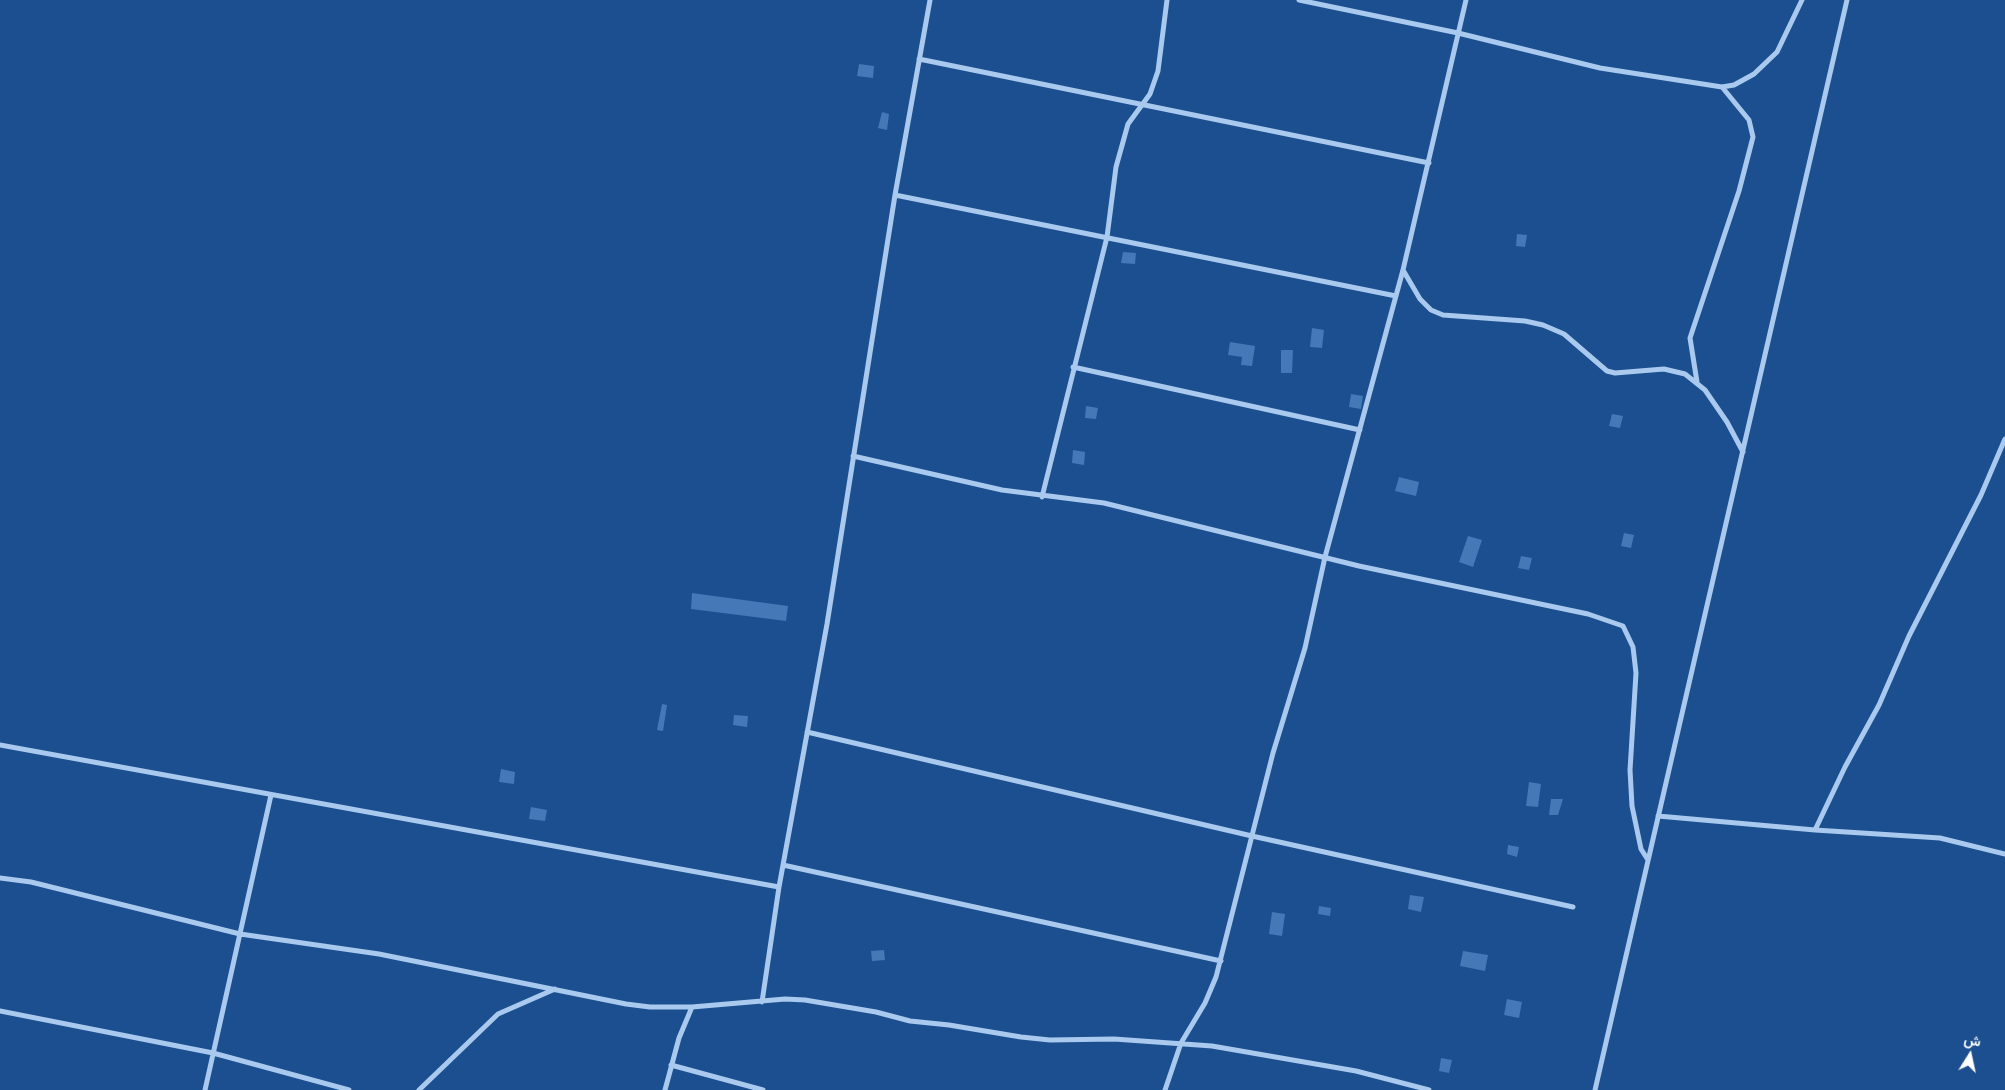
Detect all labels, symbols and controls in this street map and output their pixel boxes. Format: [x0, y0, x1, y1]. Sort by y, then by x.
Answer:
north arrow [1945, 1030, 1995, 1080]
text: ش [1963, 1031, 1982, 1050]

